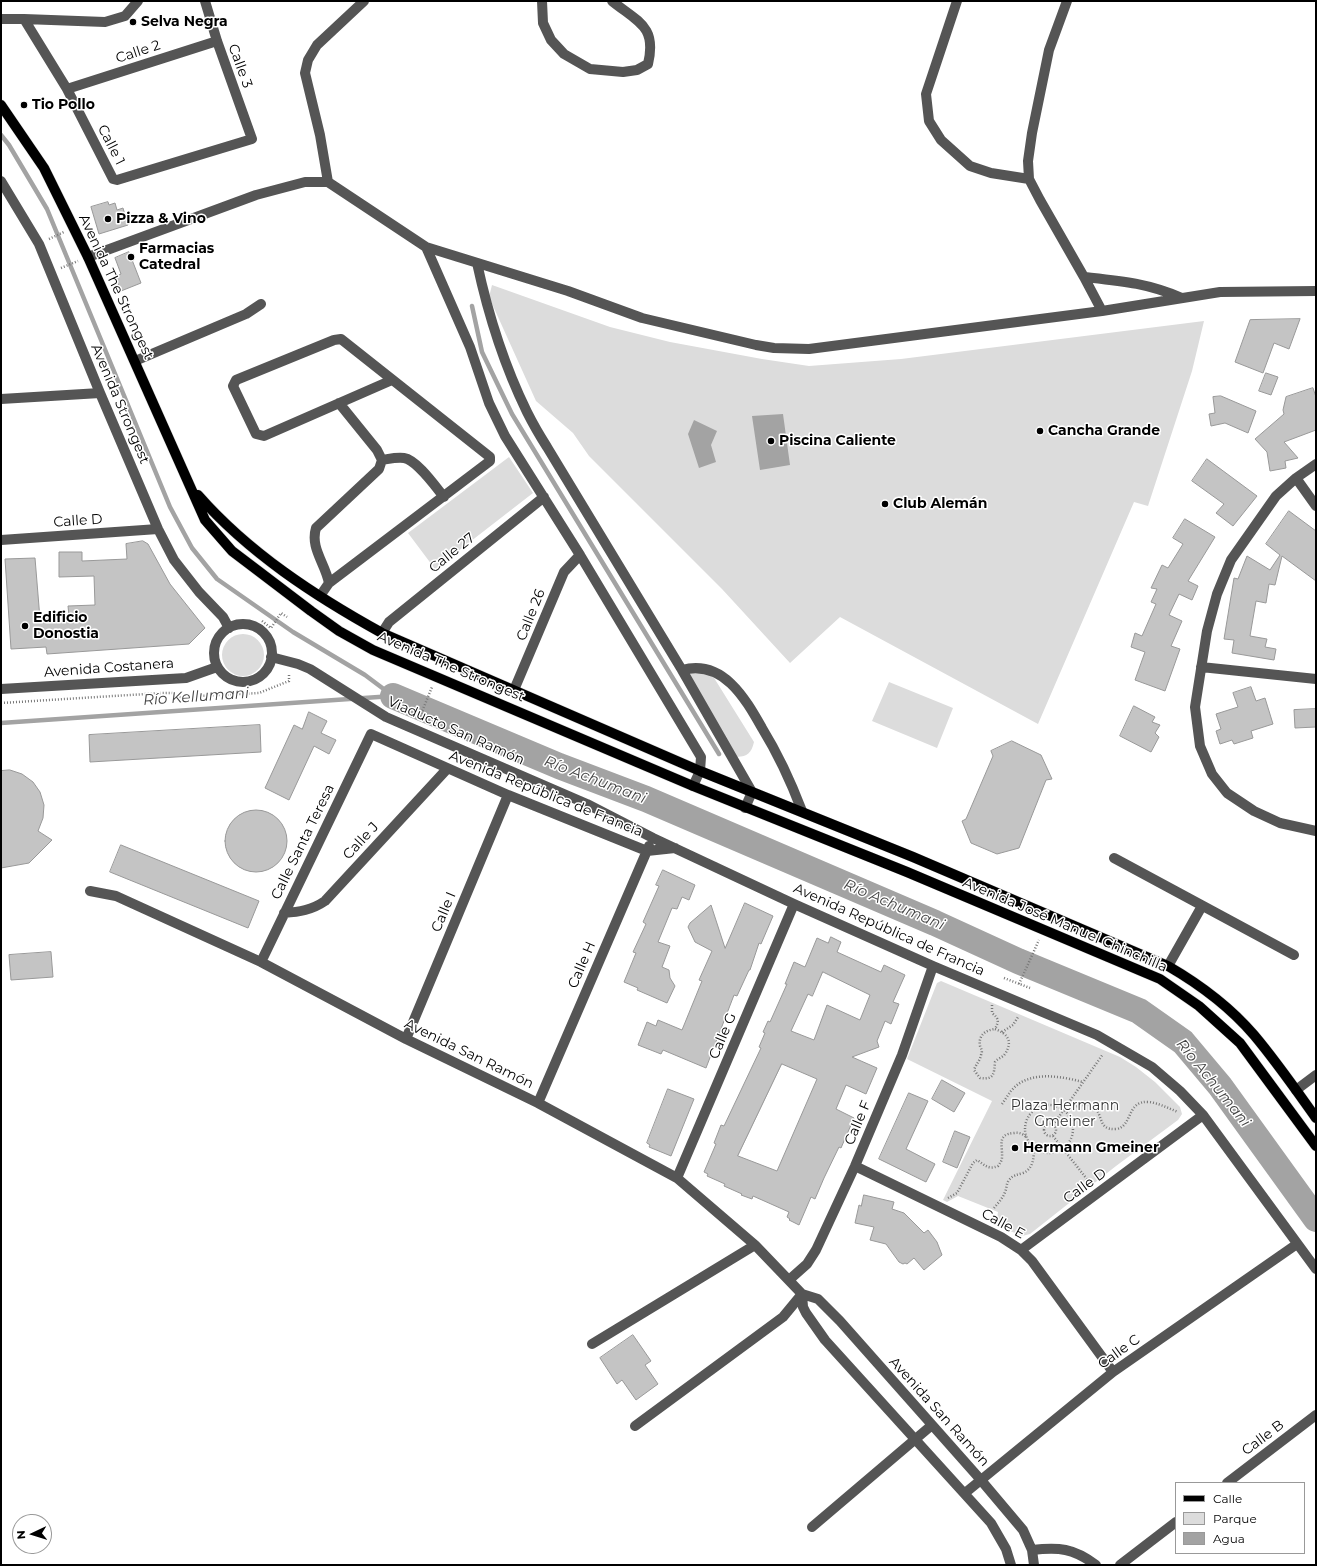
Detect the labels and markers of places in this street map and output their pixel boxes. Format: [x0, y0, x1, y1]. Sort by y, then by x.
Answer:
place label: Selva Negra [141, 14, 228, 30]
marker: Selva Negra [128, 17, 138, 27]
place label: Tio Pollo [32, 97, 95, 113]
marker: Tio Pollo [19, 100, 29, 110]
place label: Pizza & Vino [116, 211, 206, 227]
marker: Pizza & Vino [103, 214, 113, 224]
place label: Farmacias Catedral [139, 241, 214, 274]
marker: Farmacias Catedral [126, 252, 136, 262]
place label: Cancha Grande [1048, 423, 1160, 439]
marker: Cancha Grande [1035, 426, 1045, 436]
place label: Piscina Caliente [779, 433, 896, 449]
marker: Piscina Caliente [766, 436, 776, 446]
place label: Club Alemán [893, 496, 987, 512]
marker: Club Alemán [880, 499, 890, 509]
place label: Edificio Donostia [33, 610, 99, 642]
marker: Edificio Donostia [20, 621, 30, 631]
place label: Hermann Gmeiner [1023, 1140, 1159, 1156]
marker: Hermann Gmeiner [1010, 1143, 1020, 1153]

